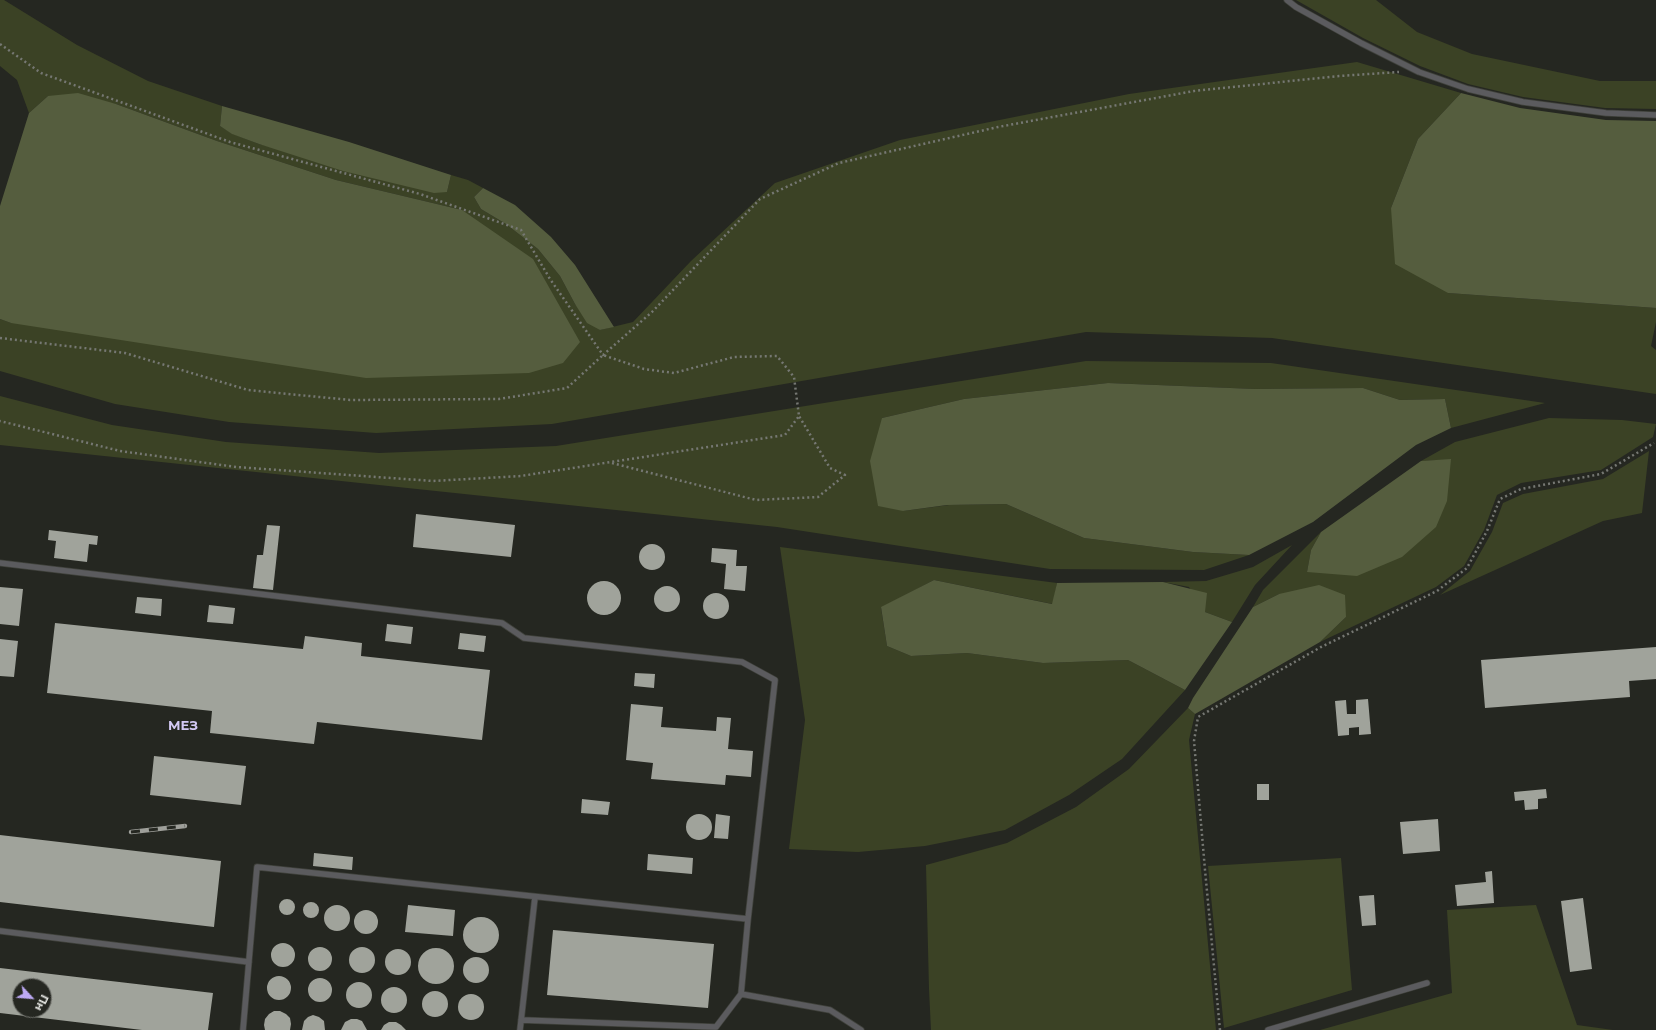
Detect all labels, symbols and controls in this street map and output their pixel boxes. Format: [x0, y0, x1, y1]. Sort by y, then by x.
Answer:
district label: МЕЗ [168, 718, 198, 734]
north arrow [12, 978, 52, 1018]
text: Пн [32, 992, 52, 1013]

